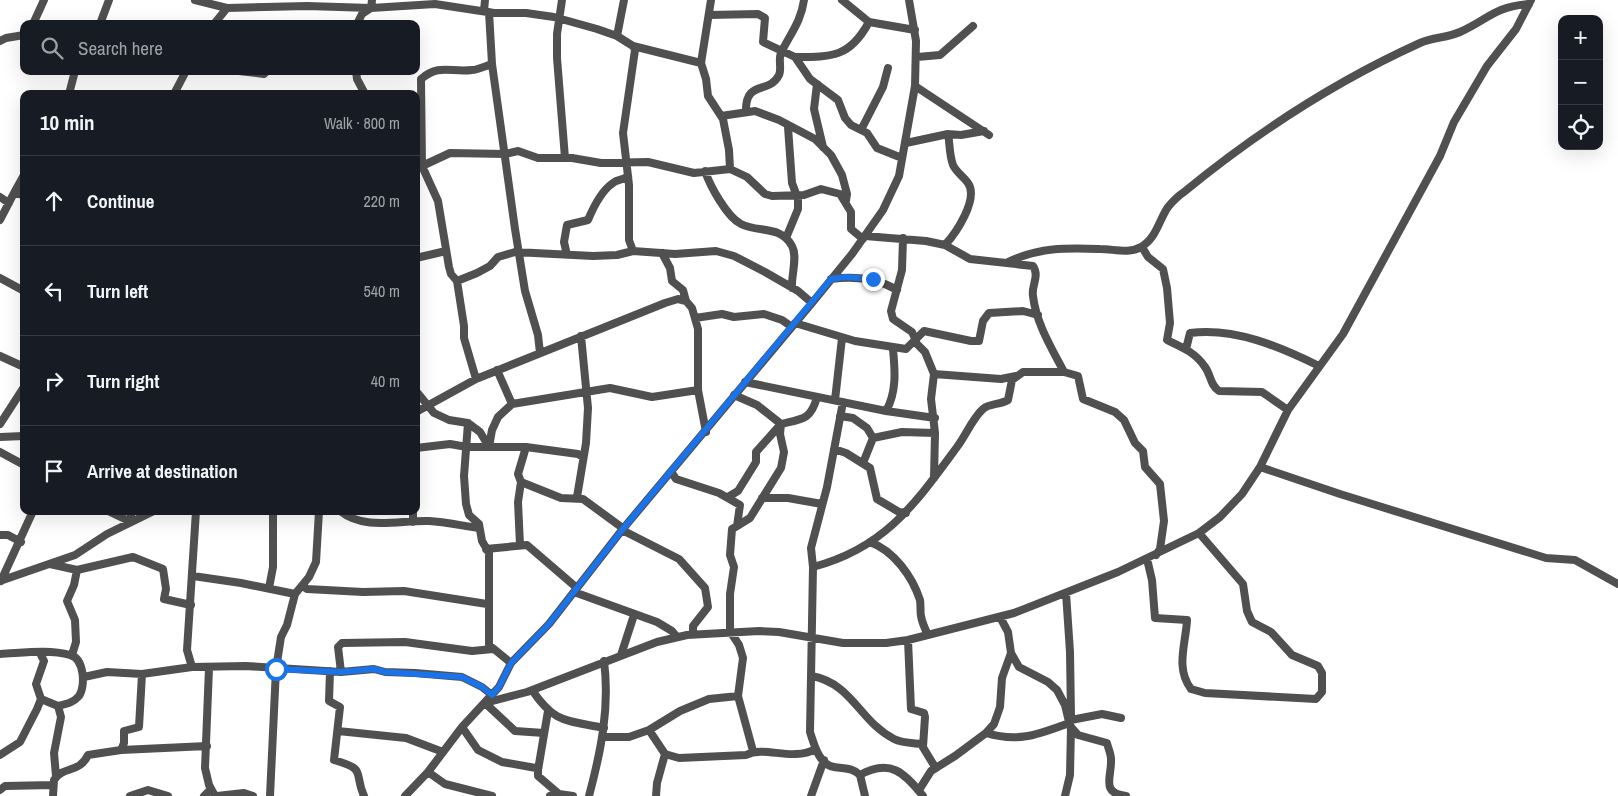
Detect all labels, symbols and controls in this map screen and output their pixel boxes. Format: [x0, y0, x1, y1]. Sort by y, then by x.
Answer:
map controls [1558, 15, 1603, 150]
button: + [1558, 15, 1603, 60]
search box [20, 20, 420, 75]
icon: search [38, 34, 66, 62]
text: Search here [78, 35, 163, 61]
button: − [1558, 60, 1603, 105]
button: locate [1558, 105, 1603, 150]
text: 10 min [40, 108, 95, 137]
text: Walk · 800 m [324, 112, 400, 134]
icon: ahead [40, 187, 68, 215]
text: Continue [87, 188, 155, 214]
text: 220 m [364, 190, 400, 212]
route end [862, 268, 885, 291]
icon: left [40, 277, 68, 305]
text: Turn left [87, 278, 148, 304]
text: 540 m [364, 280, 400, 302]
icon: right [40, 367, 68, 395]
text: Turn right [87, 368, 159, 394]
text: 40 m [371, 370, 400, 392]
icon: arrive [40, 457, 68, 485]
text: Arrive at destination [87, 458, 238, 484]
route start [265, 658, 288, 681]

